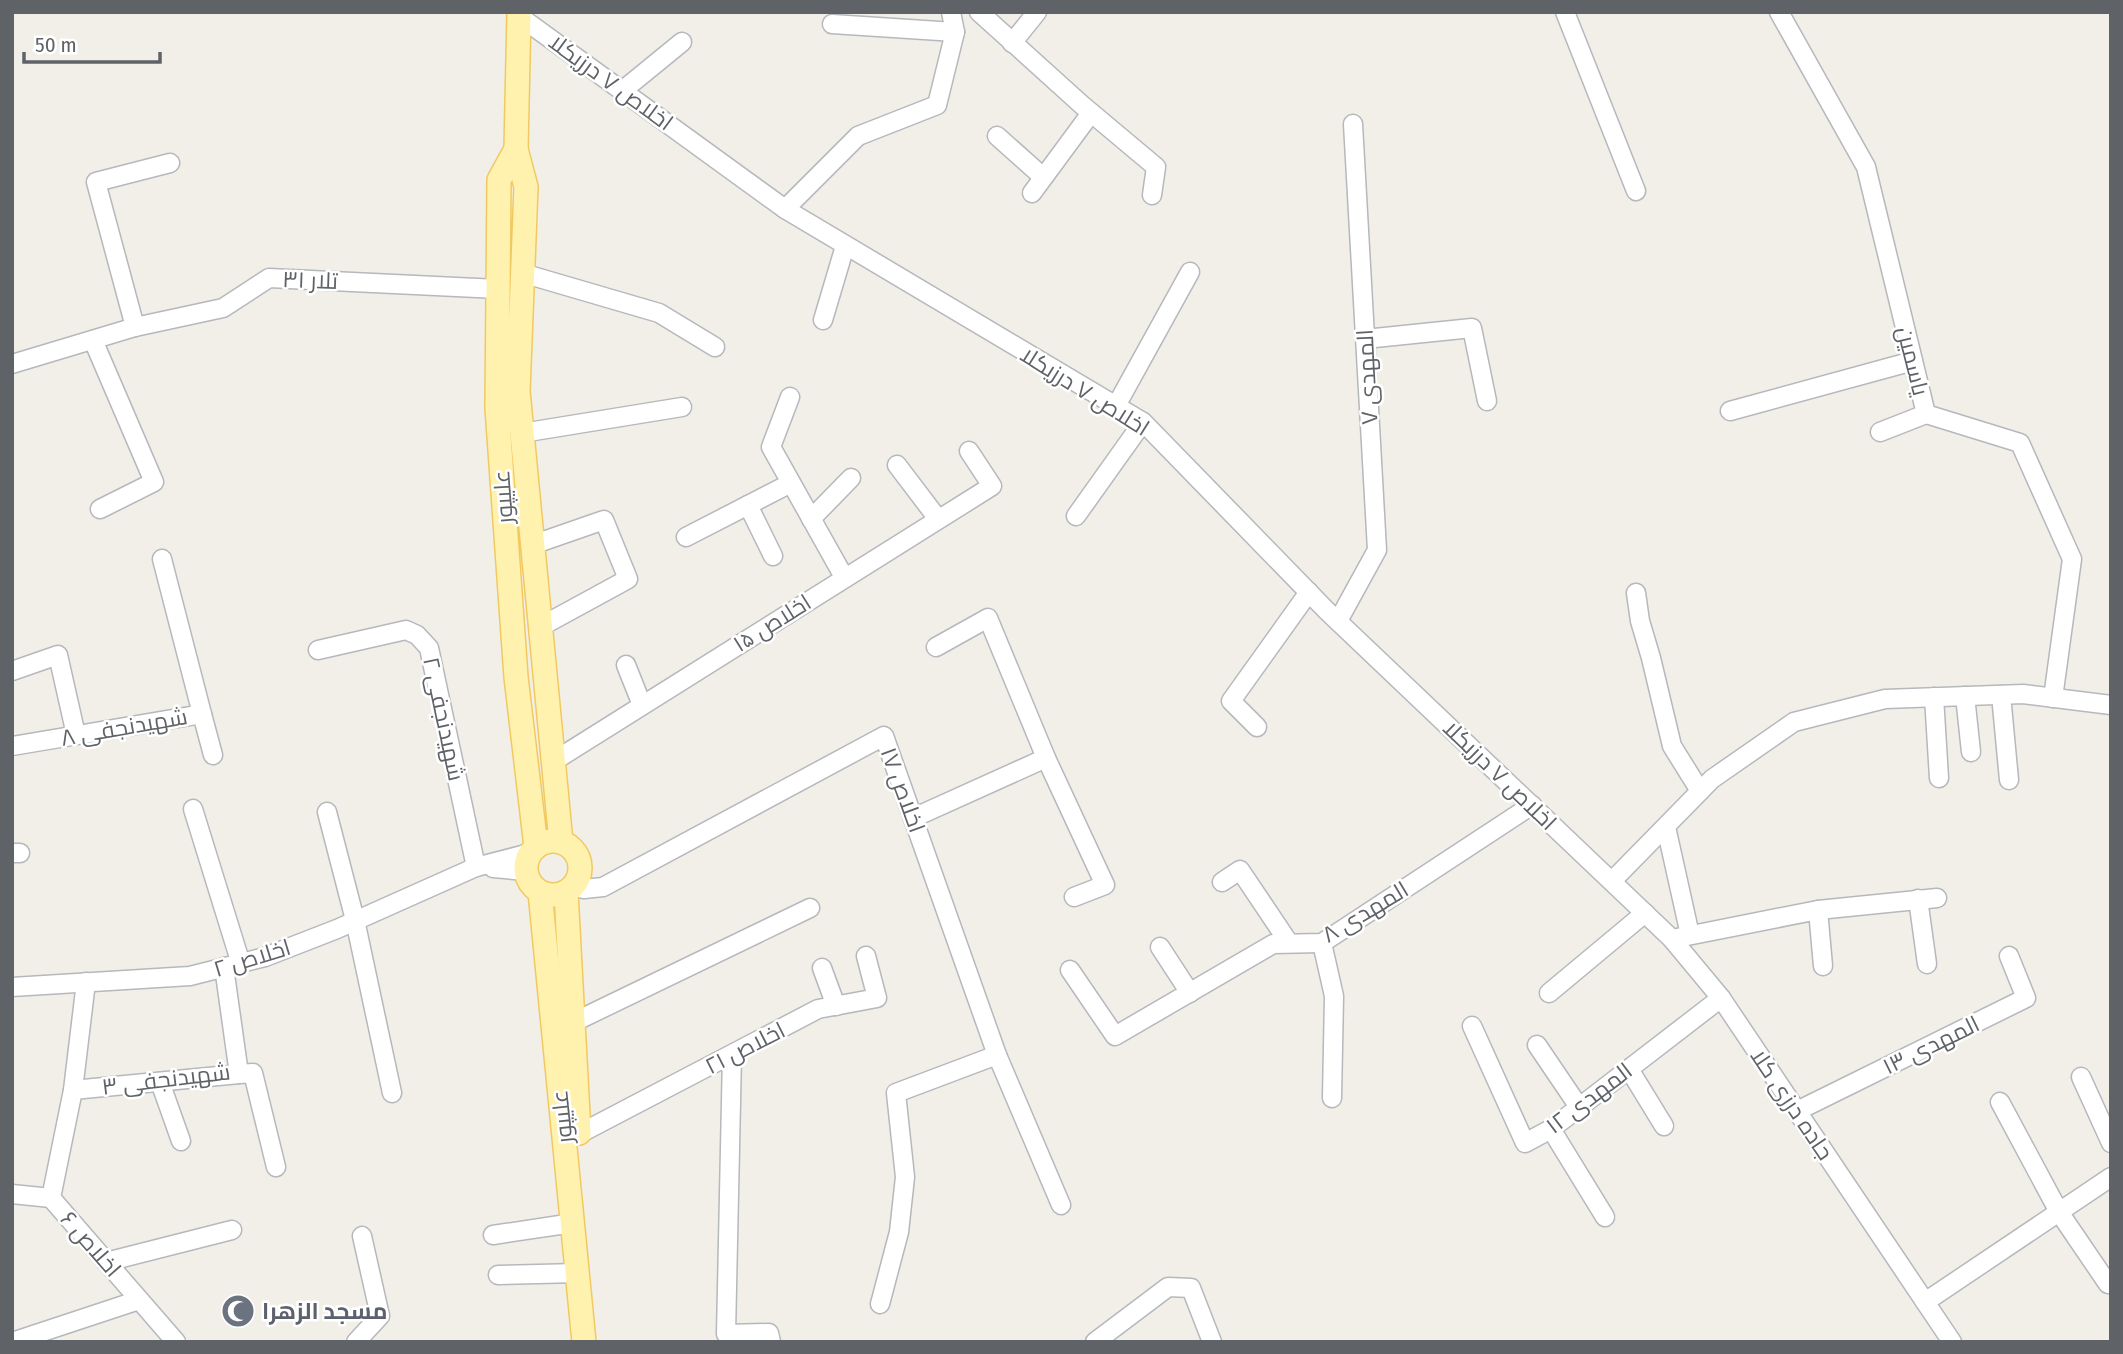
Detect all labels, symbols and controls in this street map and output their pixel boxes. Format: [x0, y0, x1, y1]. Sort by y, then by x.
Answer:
scale bar [24, 21, 161, 65]
street label: اخلاص ۷ درزیکلا [543, 28, 679, 136]
text: 50 m [35, 32, 77, 58]
street label: تلار ۳۱ [282, 265, 338, 295]
street label: یاسمین [1891, 324, 1935, 398]
street label: المهدی ۷ [1351, 328, 1383, 426]
street label: اخلاص ۷ درزیکلا [1015, 340, 1155, 442]
street label: علیپور [487, 469, 519, 527]
street label: اخلاص ۱۵ [728, 588, 816, 658]
street label: شهیدنجفی ۲ [417, 655, 471, 783]
street label: شهیدنجفی ۸ [59, 702, 189, 752]
street label: اخلاص ۷ درزیکلا [1437, 714, 1563, 836]
street label: اخلاص ۱۷ [875, 744, 931, 836]
street label: المهدی ۸ [1317, 875, 1413, 949]
street label: اخلاص ۲ [210, 933, 294, 983]
street label: المهدی ۱۳ [1878, 1010, 1984, 1080]
street label: اخلاص ۲۱ [700, 1016, 790, 1080]
street label: جاده درزی کلا [1744, 1043, 1840, 1165]
street label: المهدی ۱۲ [1540, 1056, 1638, 1140]
street label: شهیدنجفی ۳ [100, 1057, 232, 1101]
street label: علیپور [545, 1089, 579, 1147]
street label: اخلاص ۶ [55, 1205, 127, 1283]
mosque icon: مسجد الزهرا [219, 1292, 257, 1330]
place label: مسجد الزهرا [262, 1297, 388, 1325]

